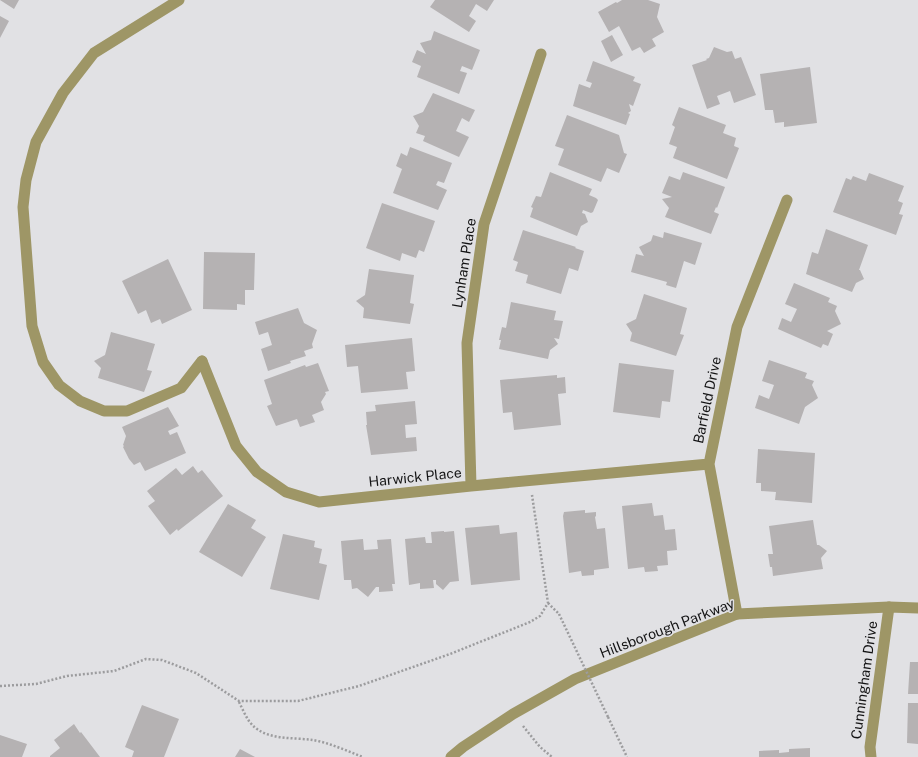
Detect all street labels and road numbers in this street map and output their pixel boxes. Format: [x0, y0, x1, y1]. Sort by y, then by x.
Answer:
street label: Lynham Place [449, 217, 479, 309]
street label: Barfield Drive [690, 355, 724, 445]
street label: Harwick Place [368, 464, 462, 490]
street label: Hillsborough Parkway [597, 595, 737, 661]
street label: Cunningham Drive [848, 620, 880, 740]

